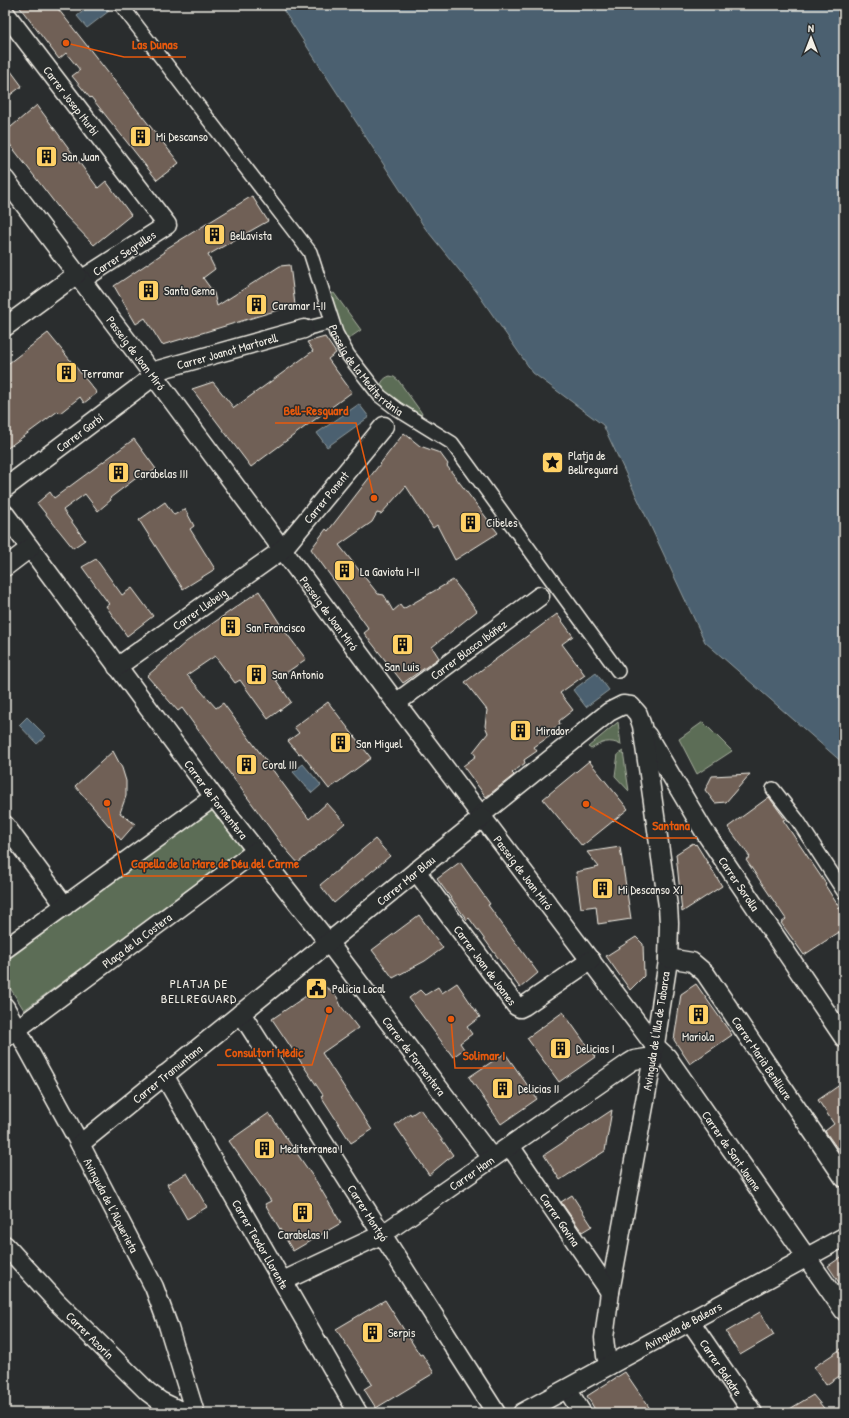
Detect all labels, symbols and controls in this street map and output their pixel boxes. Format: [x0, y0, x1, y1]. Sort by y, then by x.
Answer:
north arrow [791, 18, 831, 58]
text: N [808, 21, 814, 35]
callout: Las Dunas [124, 32, 186, 57]
text: Las Dunas [132, 35, 178, 53]
street label: Carrer Josep Iturbi [40, 62, 104, 139]
building icon: Mi Descanso [127, 123, 153, 149]
place label: Mi Descanso [156, 128, 208, 145]
building icon: San Juan [34, 143, 60, 169]
place label: San Juan [62, 148, 100, 165]
building icon: Bellavista [202, 222, 228, 248]
street label: Carrer Segrelles [89, 226, 159, 280]
place label: Bellavista [230, 227, 272, 244]
building icon: Santa Gema [135, 277, 161, 303]
place label: Santa Gema [164, 282, 215, 299]
building icon: Caramar I-II [243, 292, 269, 318]
place label: Caramar I-II [272, 297, 326, 314]
street label: Passeig de Joan Miró [103, 312, 170, 394]
street label: Passeig de la Mediterrània [325, 322, 407, 420]
street label: Carrer Joanot Martorell [175, 328, 280, 373]
building icon: Terramar [53, 360, 79, 386]
place label: Terramar [82, 365, 124, 382]
callout: Bell-Resguard [275, 398, 356, 423]
text: Bell-Resguard [284, 401, 349, 420]
street label: Carrer Garbí [52, 408, 107, 456]
place label: Platja de Bellreguard [568, 447, 618, 478]
place icon: Platja de Bellreguard [539, 449, 565, 475]
building icon: Carabelas III [106, 460, 132, 486]
place label: Carabelas III [134, 465, 188, 482]
street label: Carrer Ponent [299, 466, 353, 527]
building icon: Cibeles [458, 509, 484, 535]
place label: Cibeles [486, 514, 518, 531]
building icon: La Gaviota I-II [331, 558, 357, 584]
place label: La Gaviota I-II [360, 563, 420, 580]
street label: Passeig de Joan Miró [296, 572, 363, 654]
street label: Carrer Llebeig [169, 583, 230, 634]
building icon: San Francisco [218, 614, 244, 640]
street label: Carrer Blasco Ibáñez [426, 615, 510, 683]
place label: San Francisco [246, 619, 305, 636]
building icon: San Luis [389, 632, 415, 658]
place label: San Luis [385, 658, 420, 675]
building icon: San Antonio [243, 661, 269, 687]
place label: San Antonio [272, 666, 324, 683]
building icon: Mirador [507, 717, 533, 743]
place label: Mirador [536, 722, 570, 739]
building icon: San Miguel [327, 730, 353, 756]
place label: San Miguel [356, 735, 403, 752]
building icon: Coral III [233, 751, 259, 777]
street label: Carrer de Formentera [181, 756, 252, 843]
place label: Coral III [262, 756, 297, 773]
callout: Santana [644, 813, 697, 838]
text: Santana [652, 816, 691, 834]
street label: Passeig de Joan Miró [490, 832, 558, 913]
callout: Capella de la Mare de Déu del Carme [123, 851, 307, 876]
street label: Carrer Mar Blau [373, 851, 438, 909]
street label: Carrer Sorolla [715, 853, 764, 914]
text: Capella de la Mare de Déu del Carme [131, 854, 300, 873]
building icon: Mi Descanso XI [589, 876, 615, 902]
place label: Mi Descanso XI [618, 881, 683, 898]
street label: Plaça de la Costera [98, 908, 175, 972]
street label: Carrer Joan de Joanes [450, 921, 521, 1009]
street label: Avinguda de l'Illa de Tabarca [638, 970, 674, 1092]
district label: PLATJA DE BELLREGUARD [161, 974, 237, 1007]
public building icon: Policia Local [303, 975, 329, 1001]
place label: Policia Local [332, 980, 386, 997]
building icon: Mariola [685, 1002, 711, 1028]
street label: Carrer de Formentera [379, 1012, 450, 1099]
street label: Carrer Marià Benlliure [728, 1013, 797, 1103]
place label: Mariola [682, 1028, 714, 1045]
building icon: Delicias I [548, 1035, 574, 1061]
street label: Carrer Tramuntana [129, 1040, 206, 1107]
callout: Consultori Mèdic [217, 1040, 312, 1065]
place label: Delicias I [576, 1040, 615, 1057]
text: Consultori Mèdic [225, 1043, 304, 1061]
callout: Solimar I [455, 1043, 514, 1068]
text: Solimar I [463, 1046, 505, 1064]
building icon: Delicias II [490, 1075, 516, 1101]
place label: Delicias II [518, 1080, 559, 1097]
street label: Carrer de Sant Jaume [698, 1107, 766, 1194]
building icon: Mediterranea I [251, 1135, 277, 1161]
place label: Mediterranea I [280, 1140, 343, 1157]
street label: Carrer Ham [445, 1151, 497, 1194]
street label: Avinguda de l’Alquerieta [80, 1155, 143, 1256]
street label: Carrer Montgó [344, 1181, 393, 1245]
street label: Carrer Gavina [536, 1190, 585, 1250]
street label: Carrer Teodor Llorente [229, 1196, 294, 1292]
building icon: Carabelas II [290, 1200, 316, 1226]
place label: Carabelas II [277, 1226, 329, 1243]
street label: Avinguda de Balears [641, 1297, 725, 1353]
street label: Carrer Azorín [63, 1307, 118, 1363]
building icon: Serpis [359, 1319, 385, 1345]
place label: Serpis [388, 1324, 416, 1341]
street label: Carrer Baladre [696, 1335, 747, 1399]

